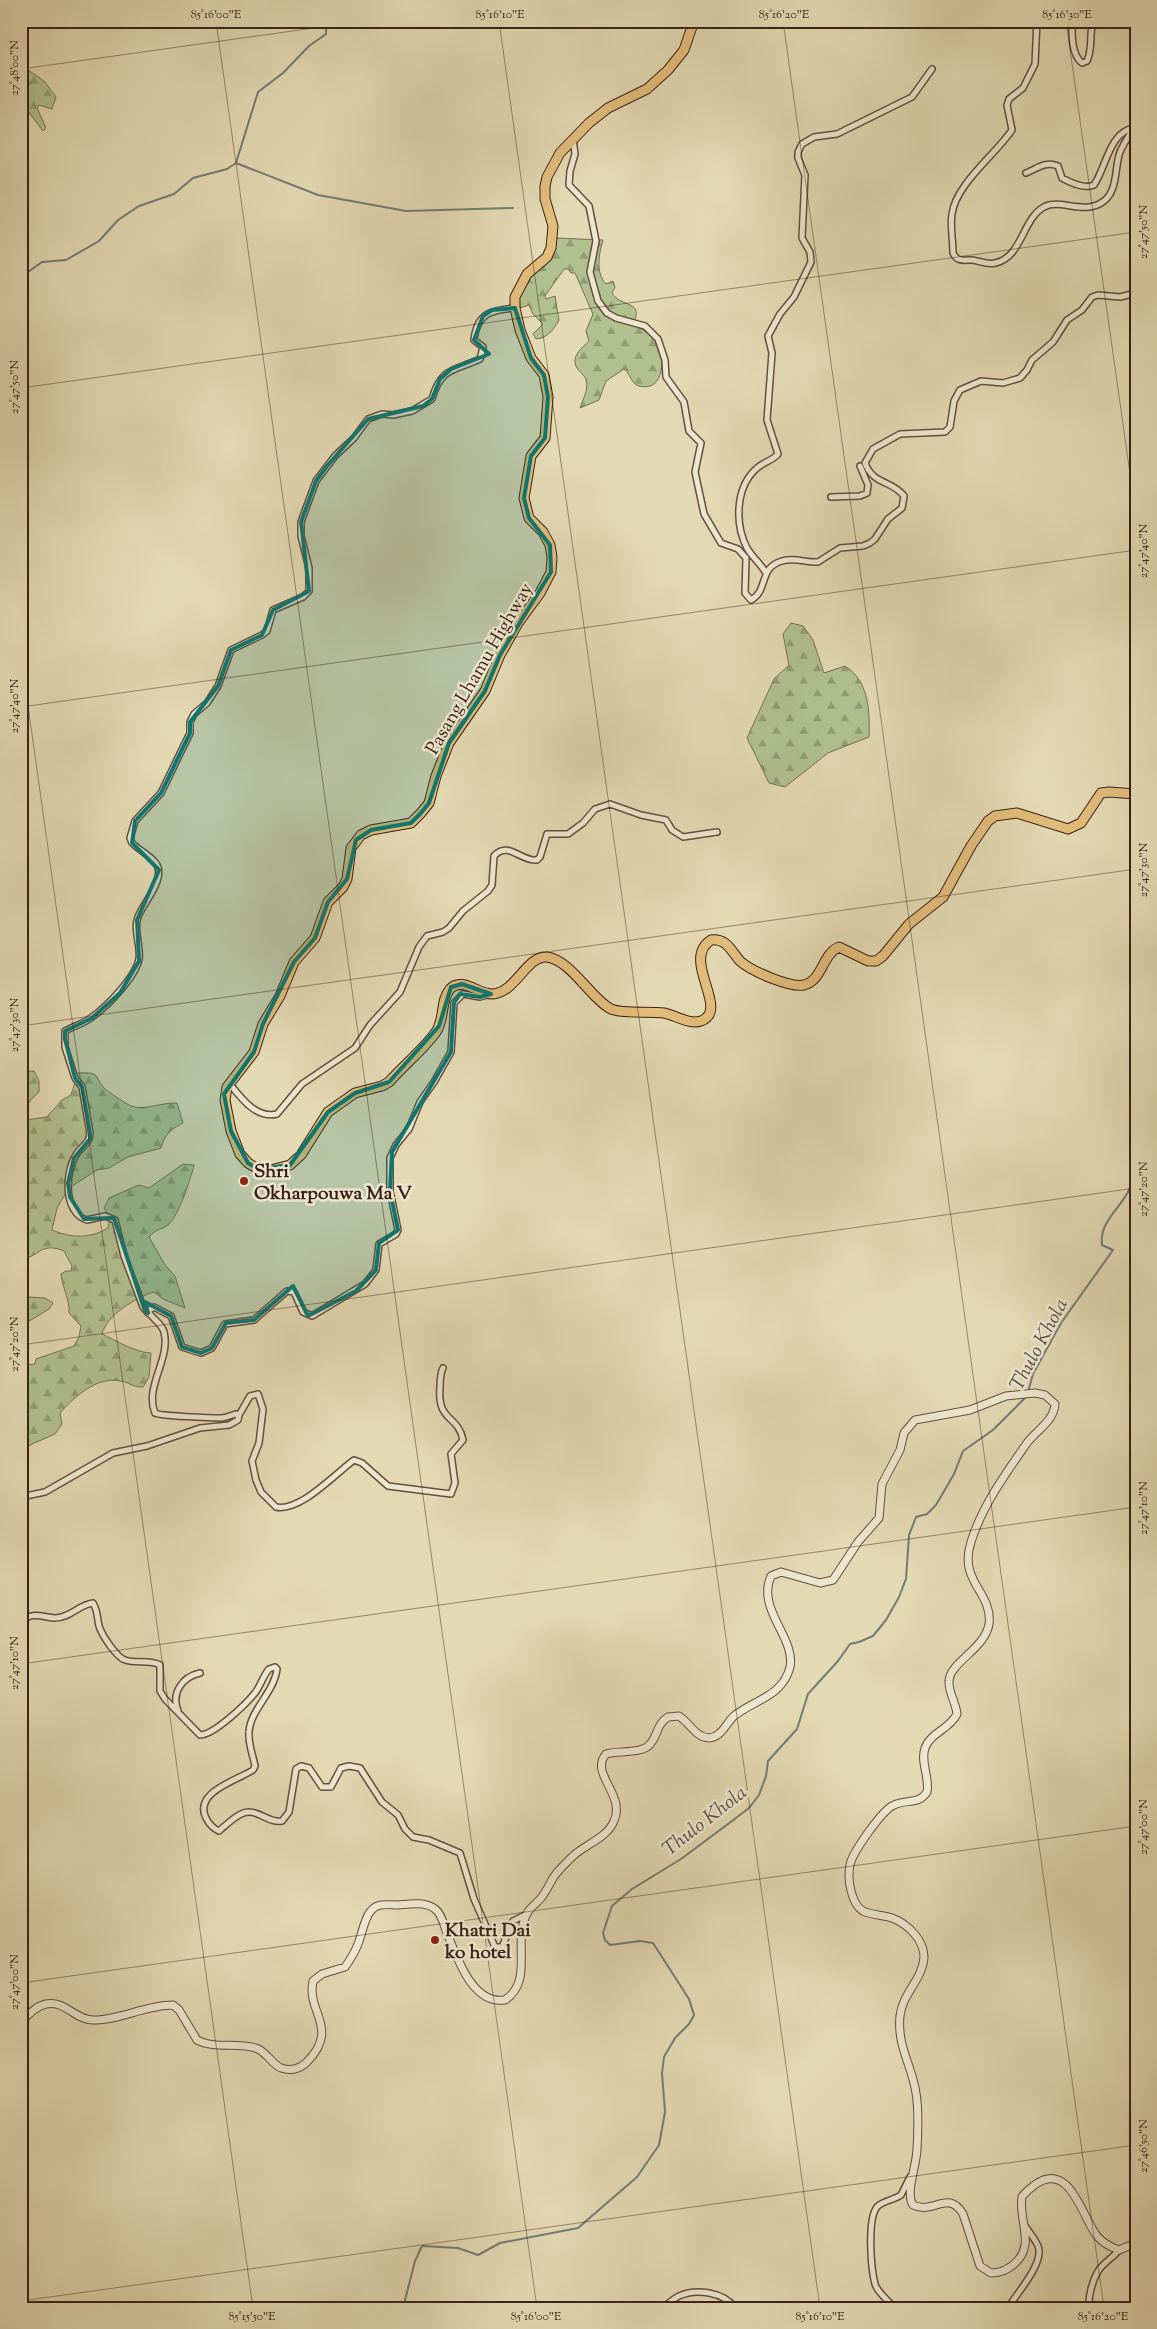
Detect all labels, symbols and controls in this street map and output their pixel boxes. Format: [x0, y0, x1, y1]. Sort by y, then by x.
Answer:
text: 85°16'00"E [191, 6, 242, 24]
text: 85°16'10"E [476, 6, 525, 24]
text: 85°16'20"E [759, 6, 810, 24]
text: 85°16'30"E [1042, 6, 1093, 24]
text: 27°48'00"N [6, 40, 24, 96]
text: 27°47'50"N [1135, 205, 1153, 259]
text: 27°47'50"N [6, 360, 24, 414]
text: 27°47'40"N [1135, 523, 1153, 578]
street label: Pasang Lhamu Highway [420, 578, 541, 760]
text: 27°47'40"N [6, 678, 24, 733]
text: 27°47'30"N [1135, 842, 1153, 897]
text: 27°47'30"N [6, 997, 24, 1052]
place label: Shri Okharpouwa Ma V [254, 1159, 413, 1208]
text: 27°47'20"N [1135, 1161, 1153, 1217]
marker: Shri Okharpouwa Ma V [238, 1175, 250, 1187]
water label: Thulo Khola [1004, 1294, 1077, 1396]
text: 27°47'20"N [6, 1316, 24, 1372]
text: 27°47'10"N [1135, 1481, 1153, 1535]
text: 27°47'10"N [6, 1636, 24, 1690]
water label: Thulo Khola [657, 1780, 754, 1864]
text: 27°47'00"N [1135, 1799, 1153, 1855]
place label: Khatri Dai ko hotel [444, 1918, 531, 1967]
marker: Khatri Dai ko hotel [429, 1934, 441, 1946]
text: 27°47'00"N [6, 1954, 24, 2010]
text: 27°46'50"N [1135, 2119, 1153, 2173]
text: 85°15'50"E [228, 2308, 276, 2326]
text: 85°16'00"E [511, 2308, 562, 2326]
text: 85°16'10"E [796, 2308, 845, 2326]
text: 85°16'20"E [1078, 2308, 1129, 2326]

